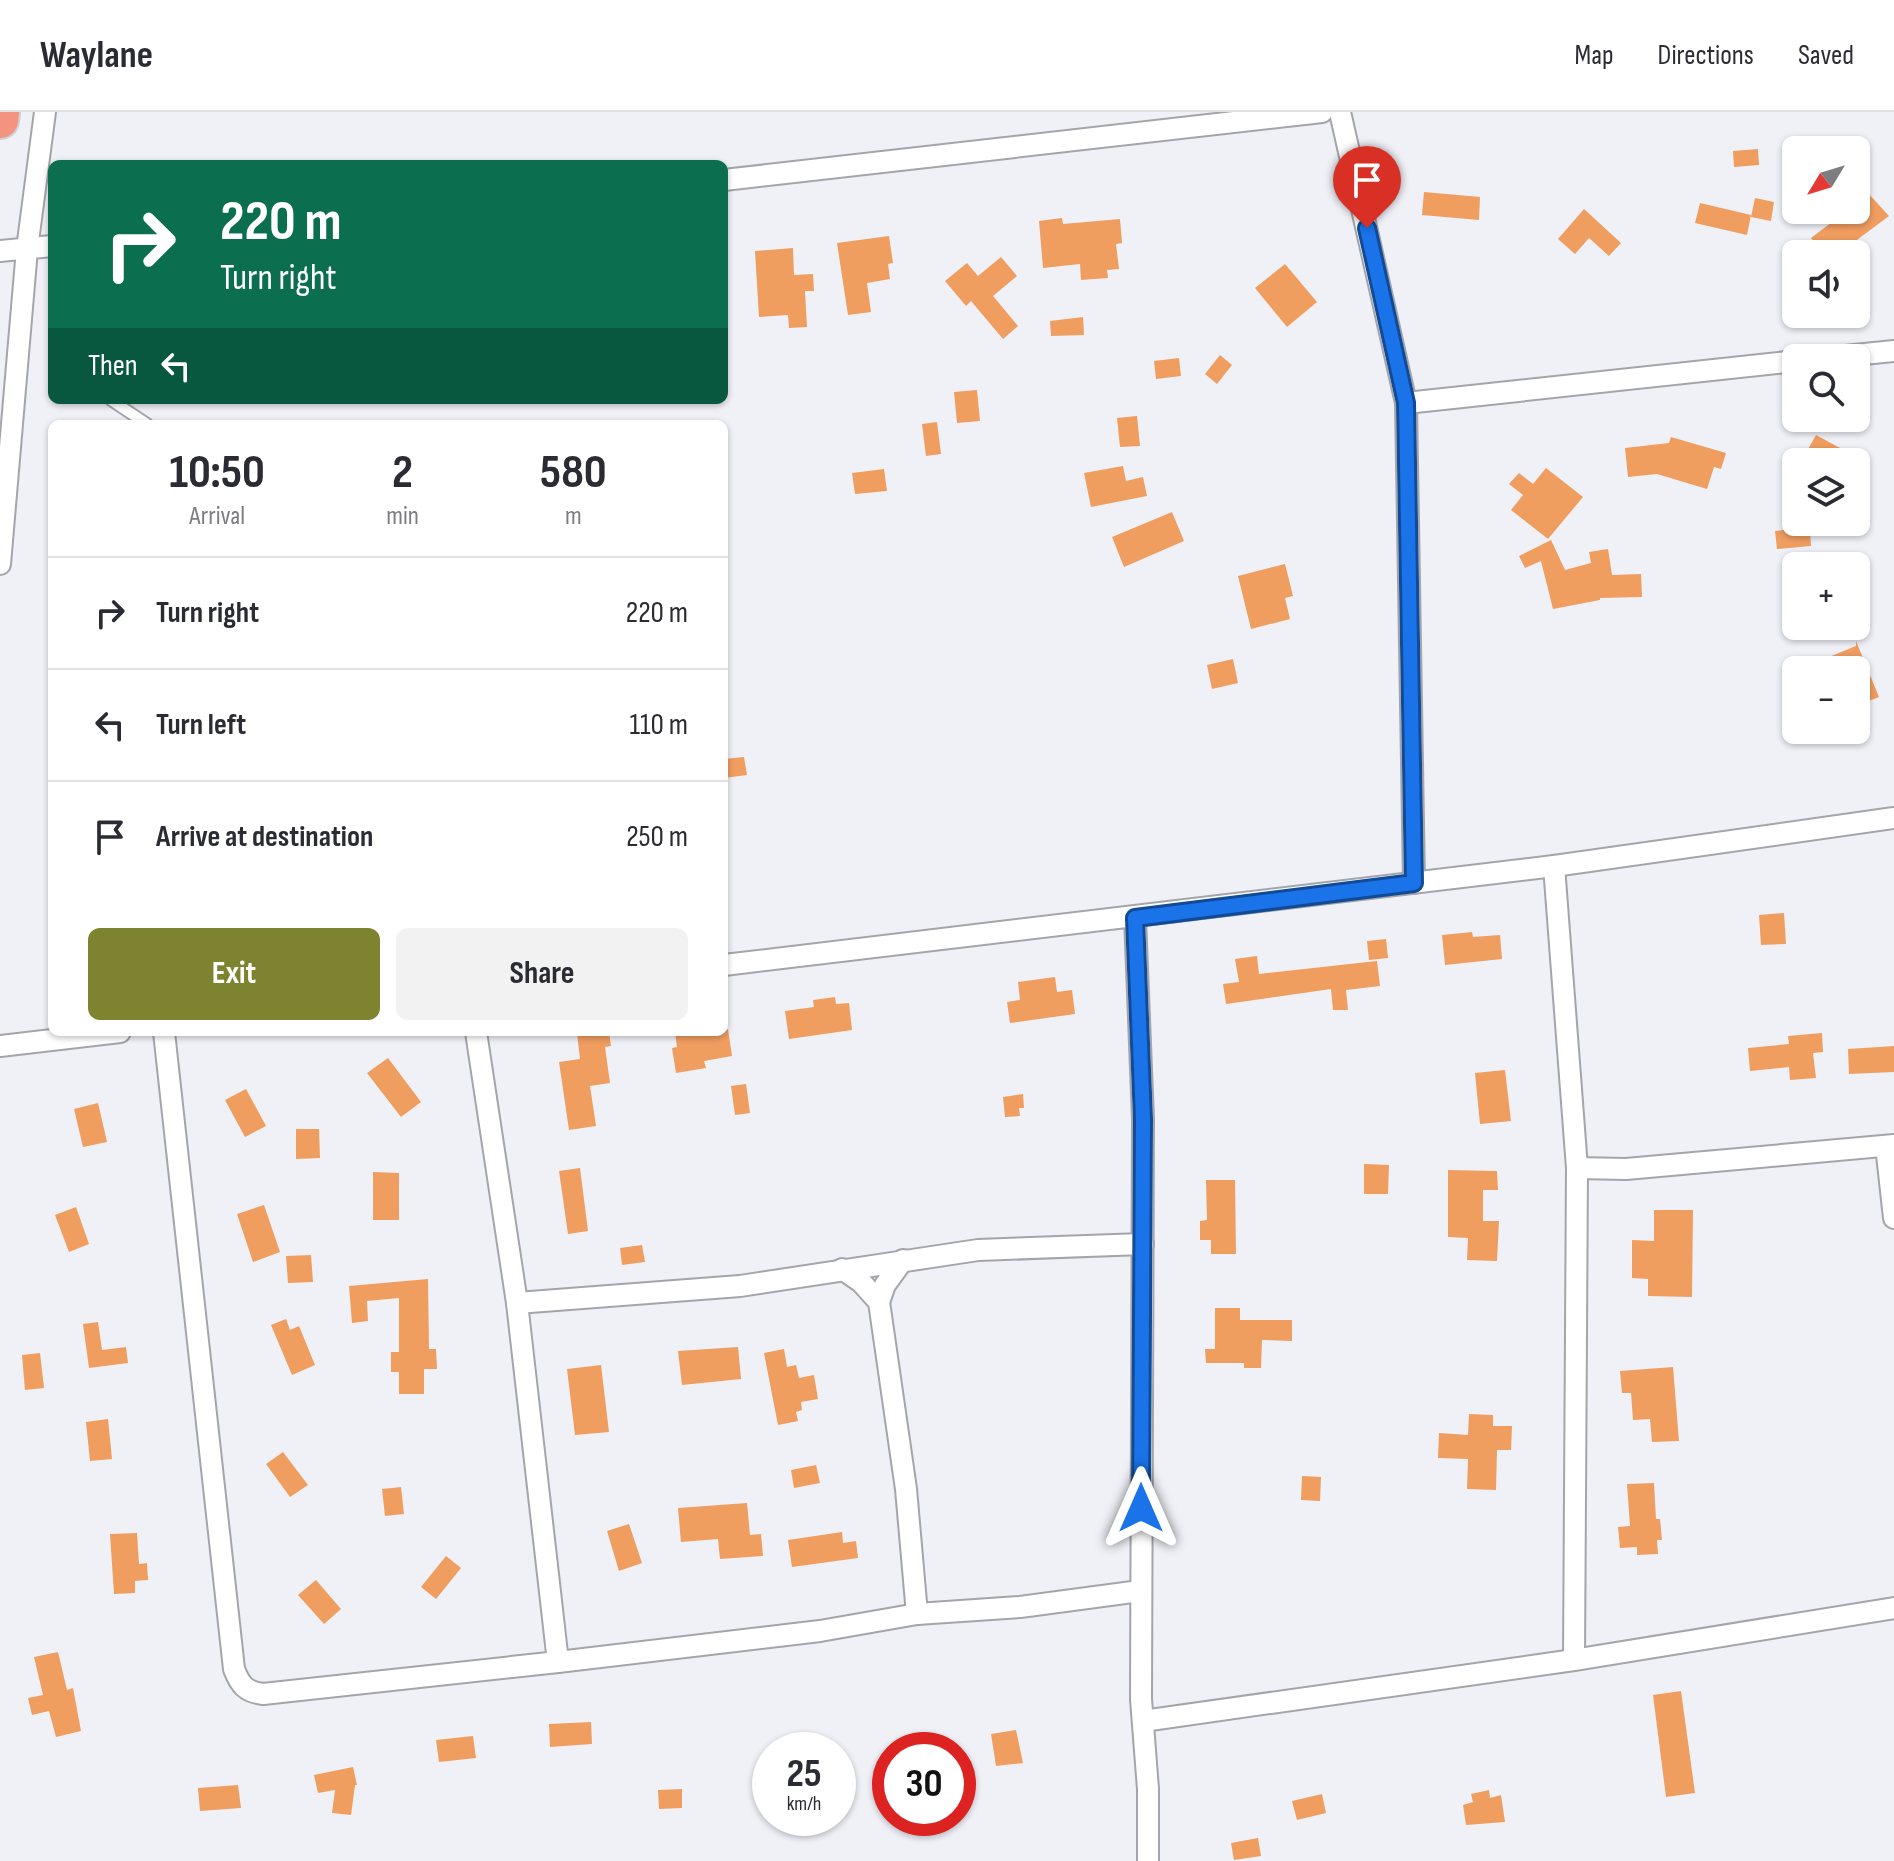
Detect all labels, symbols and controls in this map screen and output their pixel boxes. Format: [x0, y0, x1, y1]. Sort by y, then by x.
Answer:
text: Waylane [40, 33, 153, 78]
text: Map [1575, 39, 1614, 72]
text: Directions [1658, 39, 1754, 72]
text: Saved [1798, 39, 1854, 72]
north arrow [1782, 136, 1870, 224]
map controls [1782, 136, 1870, 744]
pin [1333, 146, 1401, 228]
icon: arrive [1345, 158, 1389, 202]
text: 220 m [220, 189, 342, 256]
icon: right [88, 192, 192, 296]
button: sound [1782, 240, 1870, 328]
text: Turn right [220, 257, 337, 300]
icon: left [154, 344, 198, 388]
button: search [1782, 344, 1870, 432]
text: Then [88, 348, 138, 384]
text: 10:50 [169, 444, 265, 501]
text: 2 [392, 444, 413, 501]
text: 580 [540, 444, 607, 501]
button: layers [1782, 448, 1870, 536]
text: Arrival [189, 501, 245, 532]
text: min [386, 501, 419, 532]
text: m [565, 501, 582, 532]
button: + [1782, 552, 1870, 640]
icon: right [88, 591, 132, 635]
text: Turn right [156, 595, 259, 631]
text: 220 m [626, 595, 688, 631]
button: − [1782, 656, 1870, 744]
icon: left [88, 703, 132, 747]
text: Turn left [156, 707, 246, 743]
text: 110 m [630, 707, 688, 743]
icon: arrive [88, 815, 132, 859]
text: Arrive at destination [156, 819, 373, 855]
text: 250 m [626, 819, 688, 855]
button: Exit [88, 928, 380, 1020]
button: Share [396, 928, 688, 1020]
position arrow [1099, 1466, 1183, 1550]
speed limit sign: 30 [872, 1732, 976, 1836]
text: 25 [786, 1750, 822, 1798]
text: km/h [787, 1792, 821, 1816]

